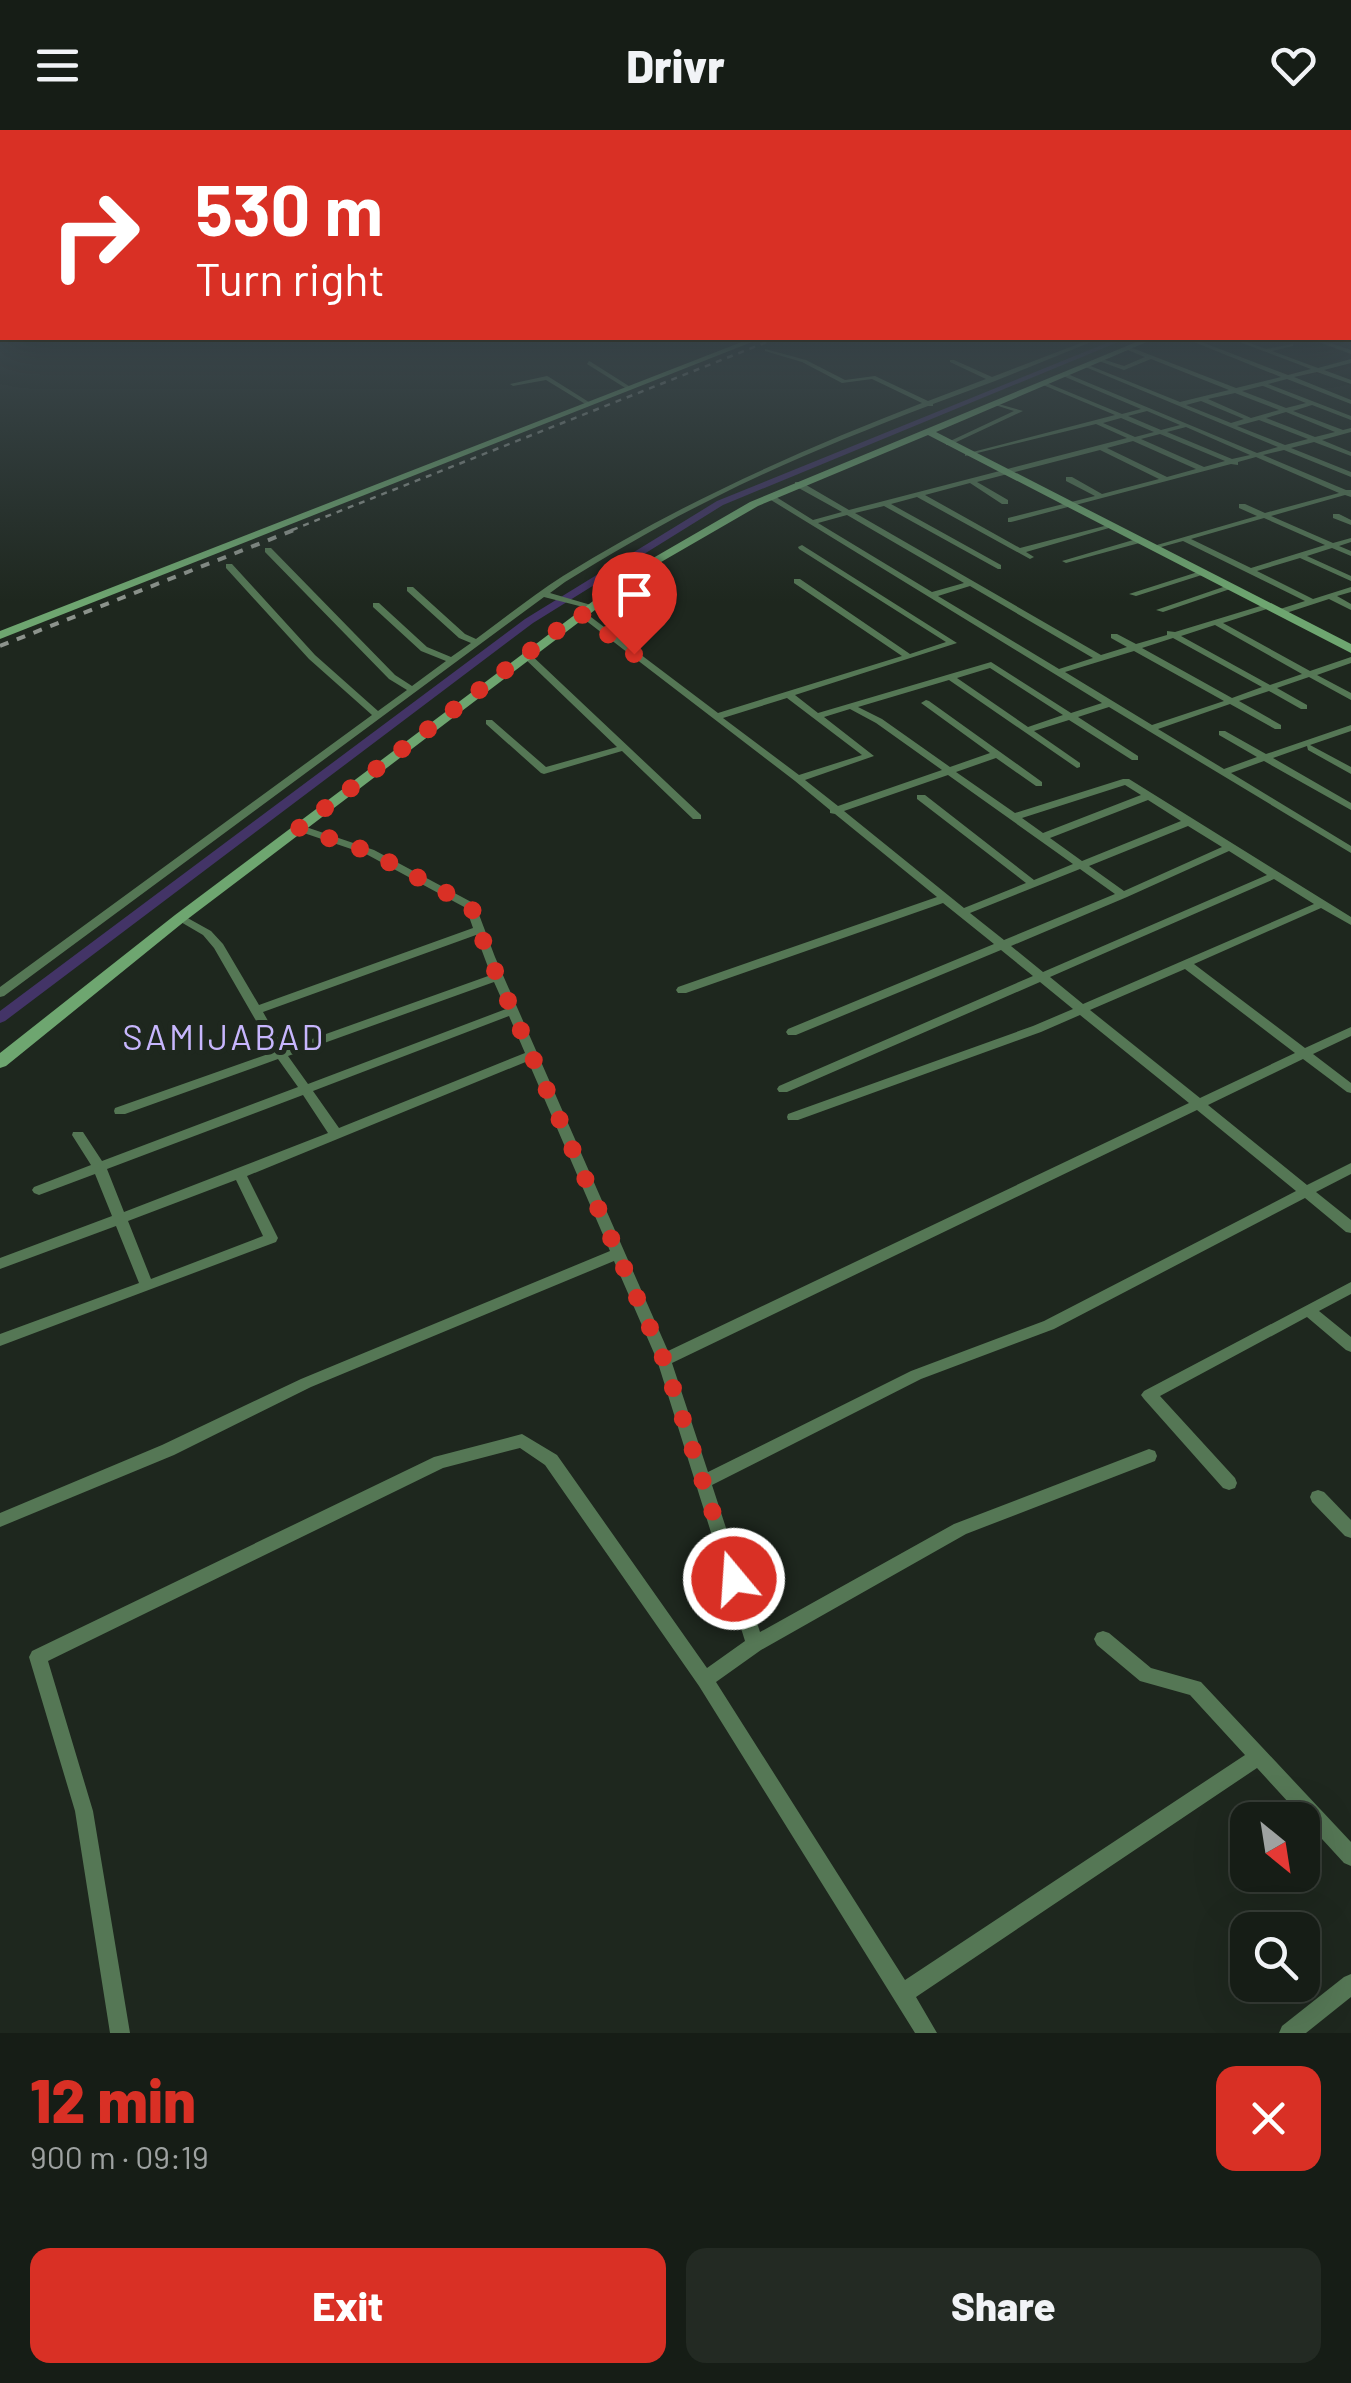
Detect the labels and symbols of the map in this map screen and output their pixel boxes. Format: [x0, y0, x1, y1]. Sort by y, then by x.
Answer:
pin [592, 552, 677, 655]
district label: SAMIJABAD [122, 1015, 326, 1057]
position arrow [682, 1527, 786, 1631]
north arrow [1230, 1802, 1320, 1892]

